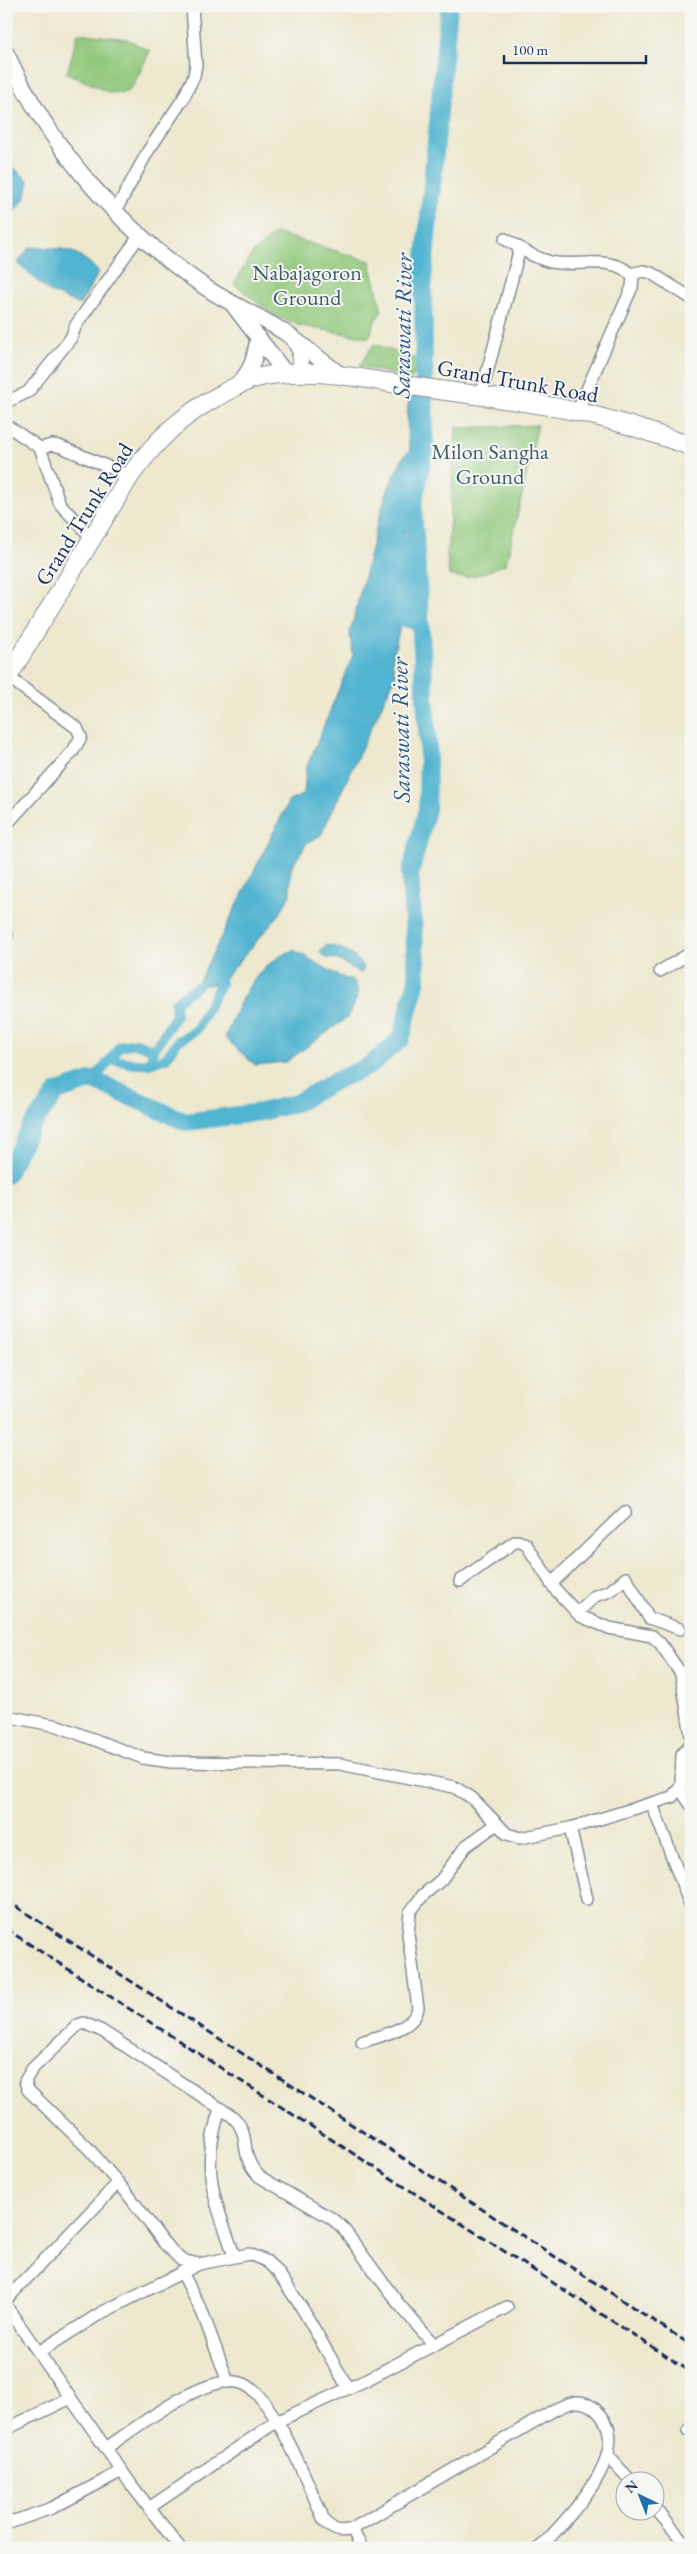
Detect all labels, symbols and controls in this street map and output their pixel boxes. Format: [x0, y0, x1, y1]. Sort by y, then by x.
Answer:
scale bar [504, 32, 647, 64]
text: 100 m [512, 40, 549, 59]
water label: Saraswati River [385, 251, 419, 400]
park label: Nabajagoron Ground [252, 258, 362, 312]
street label: Grand Trunk Road [435, 353, 602, 410]
street label: Grand Trunk Road [28, 436, 140, 591]
park label: Milon Sangha Ground [431, 437, 549, 491]
water label: Saraswati River [383, 655, 417, 804]
north arrow [614, 2472, 664, 2522]
text: N [621, 2476, 642, 2497]

